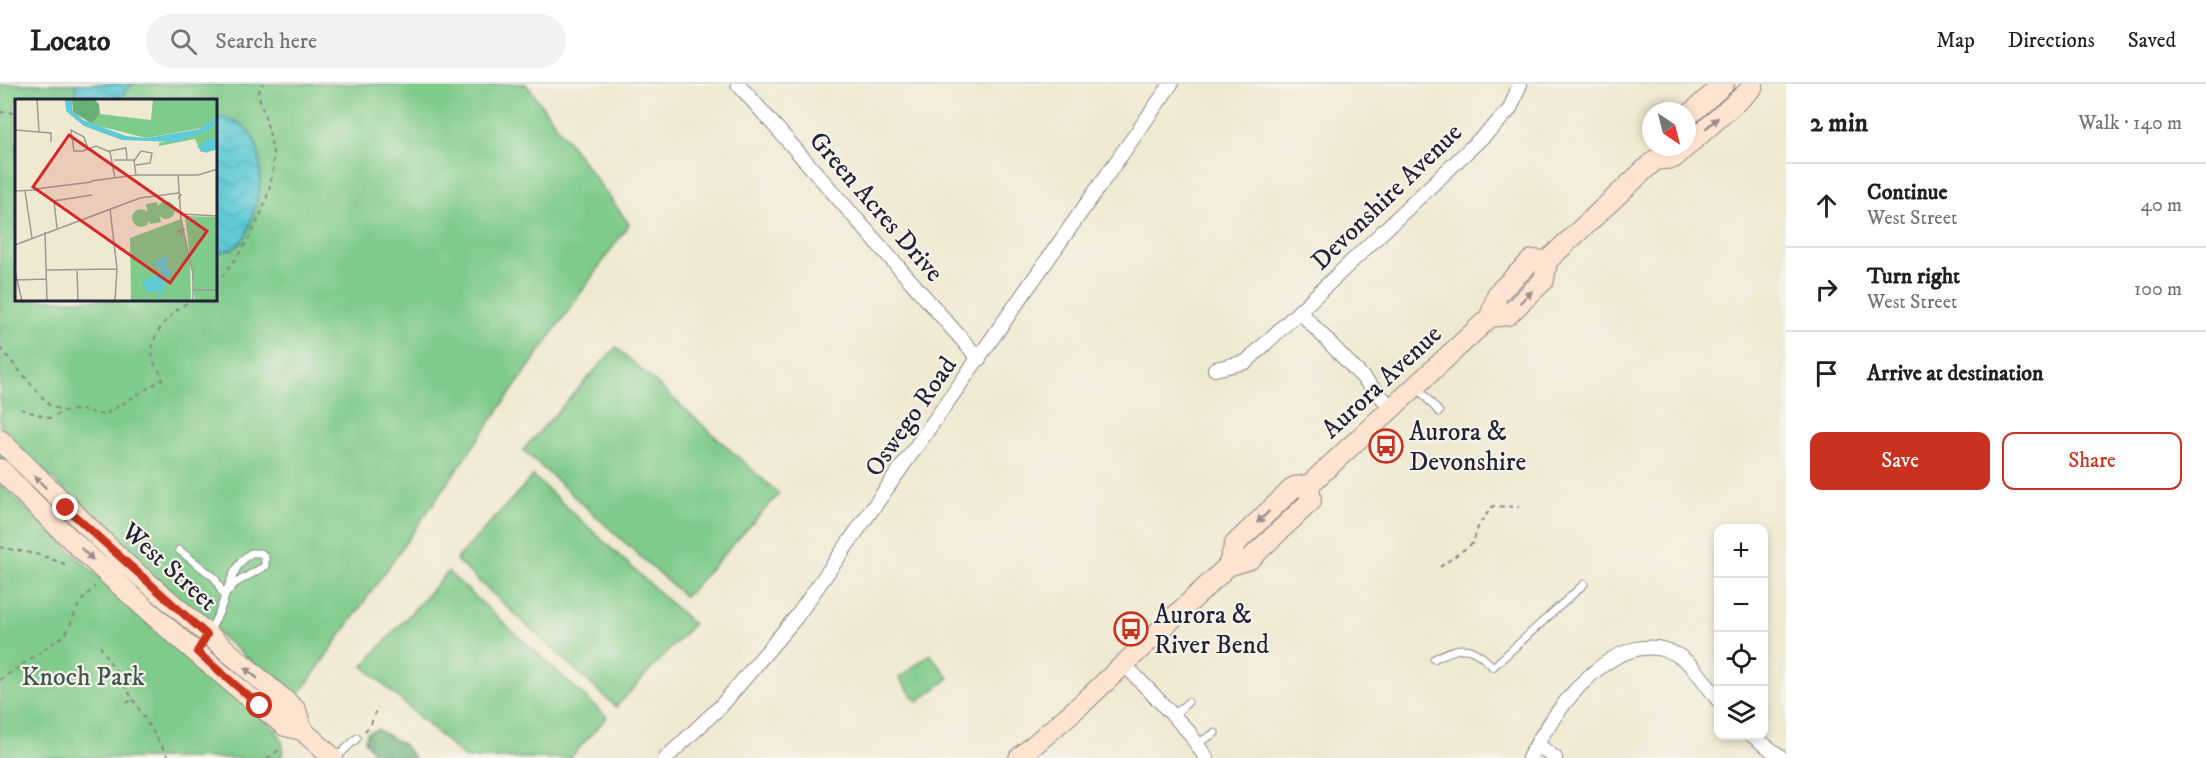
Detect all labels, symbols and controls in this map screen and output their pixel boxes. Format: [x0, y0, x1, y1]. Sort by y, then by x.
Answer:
search box [146, 14, 566, 68]
text: Locato [30, 24, 110, 59]
icon: search [167, 25, 200, 58]
text: Search here [215, 28, 317, 55]
text: Map [1936, 28, 1975, 54]
text: Directions [2008, 28, 2095, 54]
text: Saved [2128, 28, 2176, 54]
inset map [15, 99, 218, 302]
north arrow [1642, 102, 1696, 156]
text: 2 min [1810, 107, 1868, 140]
text: Walk · 140 m [2078, 111, 2182, 136]
street label: Devonshire Avenue [1304, 117, 1470, 278]
one-way arrow [1704, 117, 1720, 130]
street label: Green Acres Drive [801, 125, 950, 289]
text: Continue [1867, 179, 1948, 206]
icon: ahead [1810, 189, 1843, 222]
text: 40 m [2140, 193, 2182, 218]
text: West Street [1867, 206, 1957, 231]
text: Turn right [1867, 263, 1960, 290]
icon: right [1810, 273, 1843, 306]
text: 100 m [2134, 277, 2182, 302]
one-way arrow [1519, 290, 1534, 304]
text: West Street [1867, 290, 1957, 315]
street label: Aurora Avenue [1315, 318, 1449, 446]
street label: Oswego Road [858, 350, 965, 483]
icon: arrive [1810, 357, 1843, 390]
text: Arrive at destination [1867, 360, 2044, 387]
place label: Aurora & Devonshire [1409, 416, 1526, 479]
bus stop icon: Aurora & Devonshire [1368, 428, 1404, 464]
button: Save [1810, 432, 1990, 490]
button: Share [2002, 432, 2182, 490]
one-way arrow [33, 475, 47, 489]
route end [52, 494, 78, 520]
one-way arrow [1256, 510, 1271, 524]
street label: West Street [114, 515, 224, 619]
map controls [1714, 524, 1768, 740]
button: + [1714, 524, 1768, 578]
one-way arrow [80, 547, 95, 561]
button: − [1714, 578, 1768, 632]
place label: Aurora & River Bend [1154, 599, 1269, 662]
bus stop icon: Aurora & River Bend [1113, 611, 1149, 647]
button: locate [1714, 632, 1768, 686]
park label: Knoch Park [21, 661, 145, 694]
one-way arrow [243, 666, 259, 679]
button: layers [1714, 686, 1768, 740]
route start [246, 692, 272, 718]

